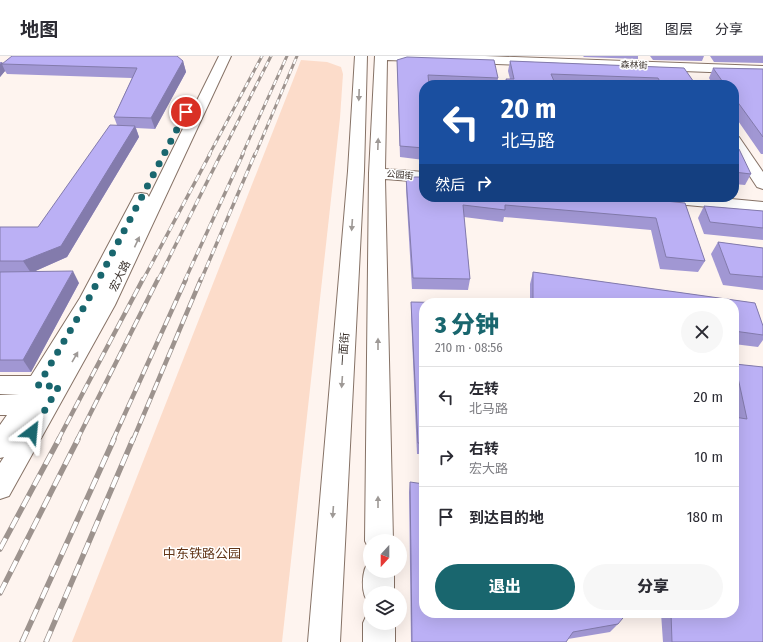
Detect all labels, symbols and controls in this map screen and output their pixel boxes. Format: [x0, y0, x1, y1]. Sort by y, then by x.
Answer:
text: 地图 [20, 18, 58, 41]
text: 地图 [615, 21, 643, 38]
text: 图层 [665, 21, 693, 38]
text: 分享 [715, 21, 743, 38]
street label: 森林街 [620, 60, 648, 70]
one-way arrow [356, 89, 362, 102]
text: 20 m [501, 92, 556, 125]
pin [169, 95, 203, 129]
icon: left [435, 96, 487, 148]
icon: arrive [175, 101, 197, 123]
text: 北马路 [501, 130, 555, 152]
one-way arrow [375, 137, 381, 150]
street label: 公园街 [386, 169, 414, 181]
icon: right [473, 172, 495, 194]
text: 然后 [435, 176, 465, 194]
one-way arrow [349, 219, 356, 231]
one-way arrow [134, 236, 140, 248]
street label: 宏大路 [107, 258, 133, 294]
text: 3 分钟 [435, 311, 499, 339]
button: close [681, 311, 723, 353]
street label: 一面街 [336, 332, 352, 366]
one-way arrow [375, 337, 381, 350]
text: 210 m · 08:56 [435, 340, 503, 355]
one-way arrow [72, 351, 79, 362]
one-way arrow [338, 376, 345, 388]
text: 左转 [469, 380, 499, 398]
icon: left [435, 386, 457, 408]
text: 20 m [694, 388, 723, 406]
text: 北马路 [469, 401, 508, 416]
position arrow [11, 411, 53, 453]
text: 右转 [469, 440, 499, 458]
icon: right [435, 446, 457, 468]
text: 10 m [694, 448, 723, 466]
text: 宏大路 [469, 461, 508, 476]
one-way arrow [375, 495, 381, 508]
one-way arrow [330, 506, 337, 518]
icon: arrive [435, 506, 457, 528]
text: 180 m [687, 508, 723, 526]
text: 到达目的地 [469, 509, 544, 527]
north arrow [363, 534, 407, 578]
map controls [363, 534, 407, 630]
park label: 中东铁路公园 [163, 546, 241, 561]
button: 退出 [435, 564, 575, 610]
button: 分享 [583, 564, 723, 610]
button: layers [363, 586, 407, 630]

